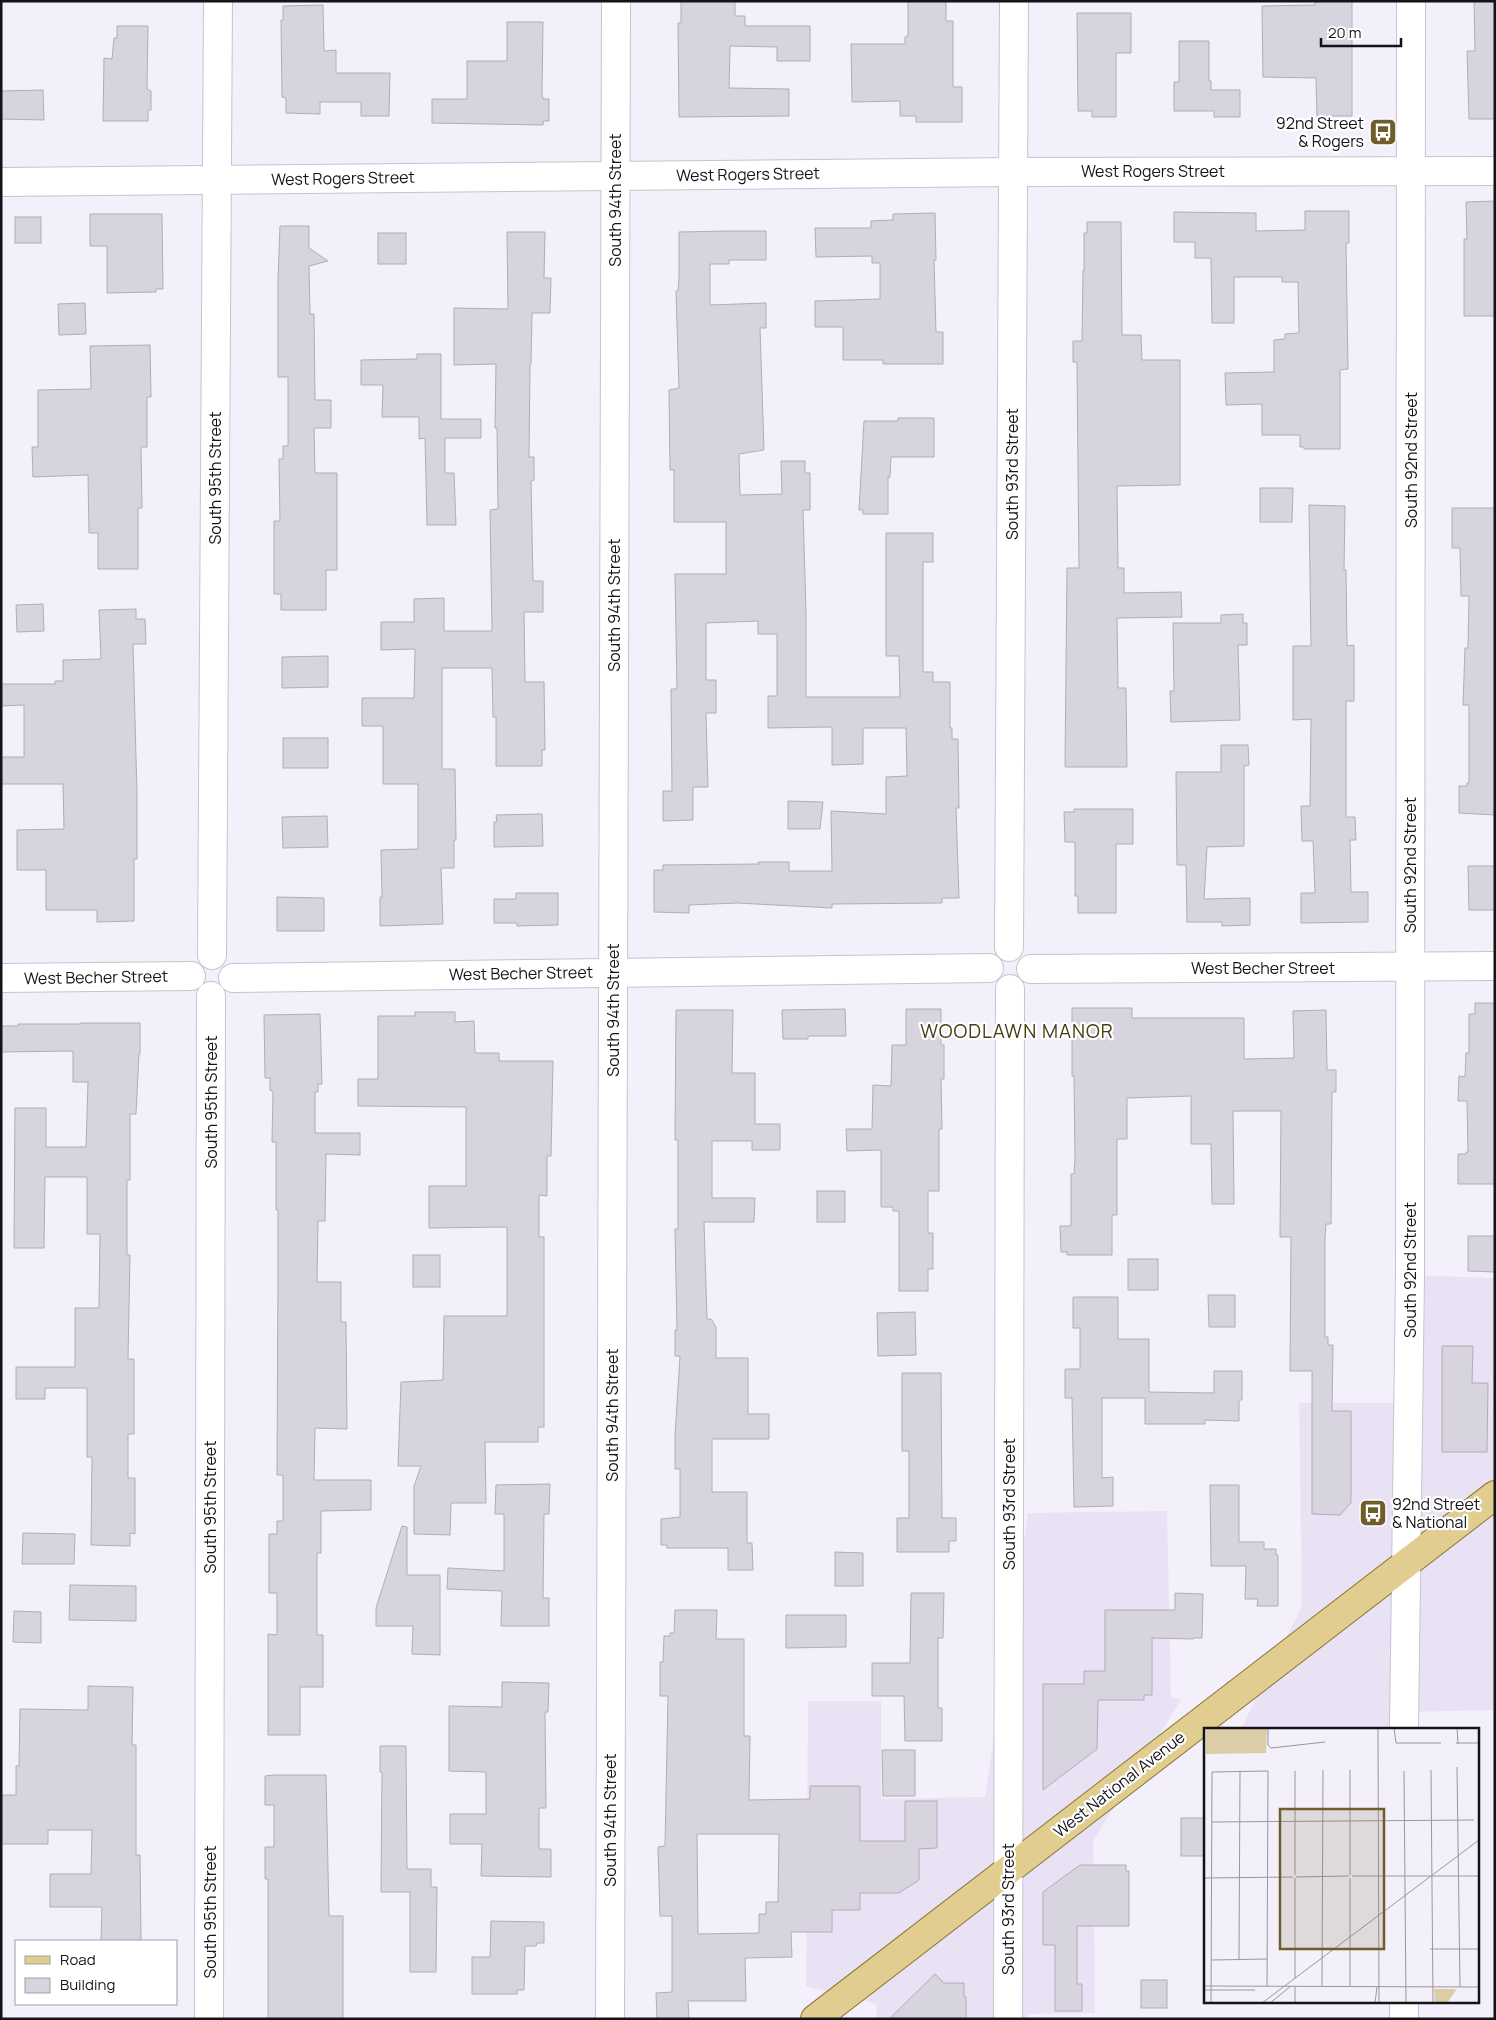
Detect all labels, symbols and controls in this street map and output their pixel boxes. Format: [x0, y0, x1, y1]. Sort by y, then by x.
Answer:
scale bar [1321, 15, 1401, 47]
text: 20 m [1328, 22, 1361, 43]
place label: 92nd Street & Rogers [1276, 112, 1364, 152]
bus stop icon: 92nd Street & Rogers [1368, 117, 1398, 147]
street label: South 94th Street [604, 133, 626, 267]
street label: West Rogers Street [1081, 160, 1225, 182]
street label: West Rogers Street [676, 162, 820, 186]
street label: West Rogers Street [271, 166, 415, 190]
street label: South 92nd Street [1400, 392, 1422, 528]
street label: South 93rd Street [1001, 408, 1023, 540]
street label: South 95th Street [204, 411, 226, 545]
street label: South 94th Street [603, 538, 625, 672]
street label: South 92nd Street [1399, 797, 1421, 933]
street label: South 94th Street [602, 943, 624, 1077]
street label: West Becher Street [1191, 957, 1335, 979]
street label: West Becher Street [449, 961, 593, 985]
street label: West Becher Street [24, 965, 168, 989]
district label: WOODLAWN MANOR [920, 1018, 1114, 1044]
street label: South 95th Street [200, 1035, 222, 1169]
street label: South 92nd Street [1399, 1202, 1421, 1338]
street label: South 94th Street [601, 1348, 623, 1482]
street label: South 93rd Street [998, 1438, 1020, 1570]
street label: South 95th Street [199, 1440, 221, 1574]
place label: 92nd Street & National [1392, 1493, 1480, 1533]
bus stop icon: 92nd Street & National [1358, 1498, 1388, 1528]
street label: West National Avenue [1049, 1726, 1189, 1842]
inset map [1204, 1728, 1478, 2002]
street label: South 94th Street [599, 1753, 621, 1887]
street label: South 93rd Street [997, 1843, 1019, 1975]
street label: South 95th Street [199, 1845, 221, 1979]
legend [15, 1940, 178, 2005]
text: Road [60, 1949, 96, 1970]
text: Building [60, 1974, 115, 1995]

